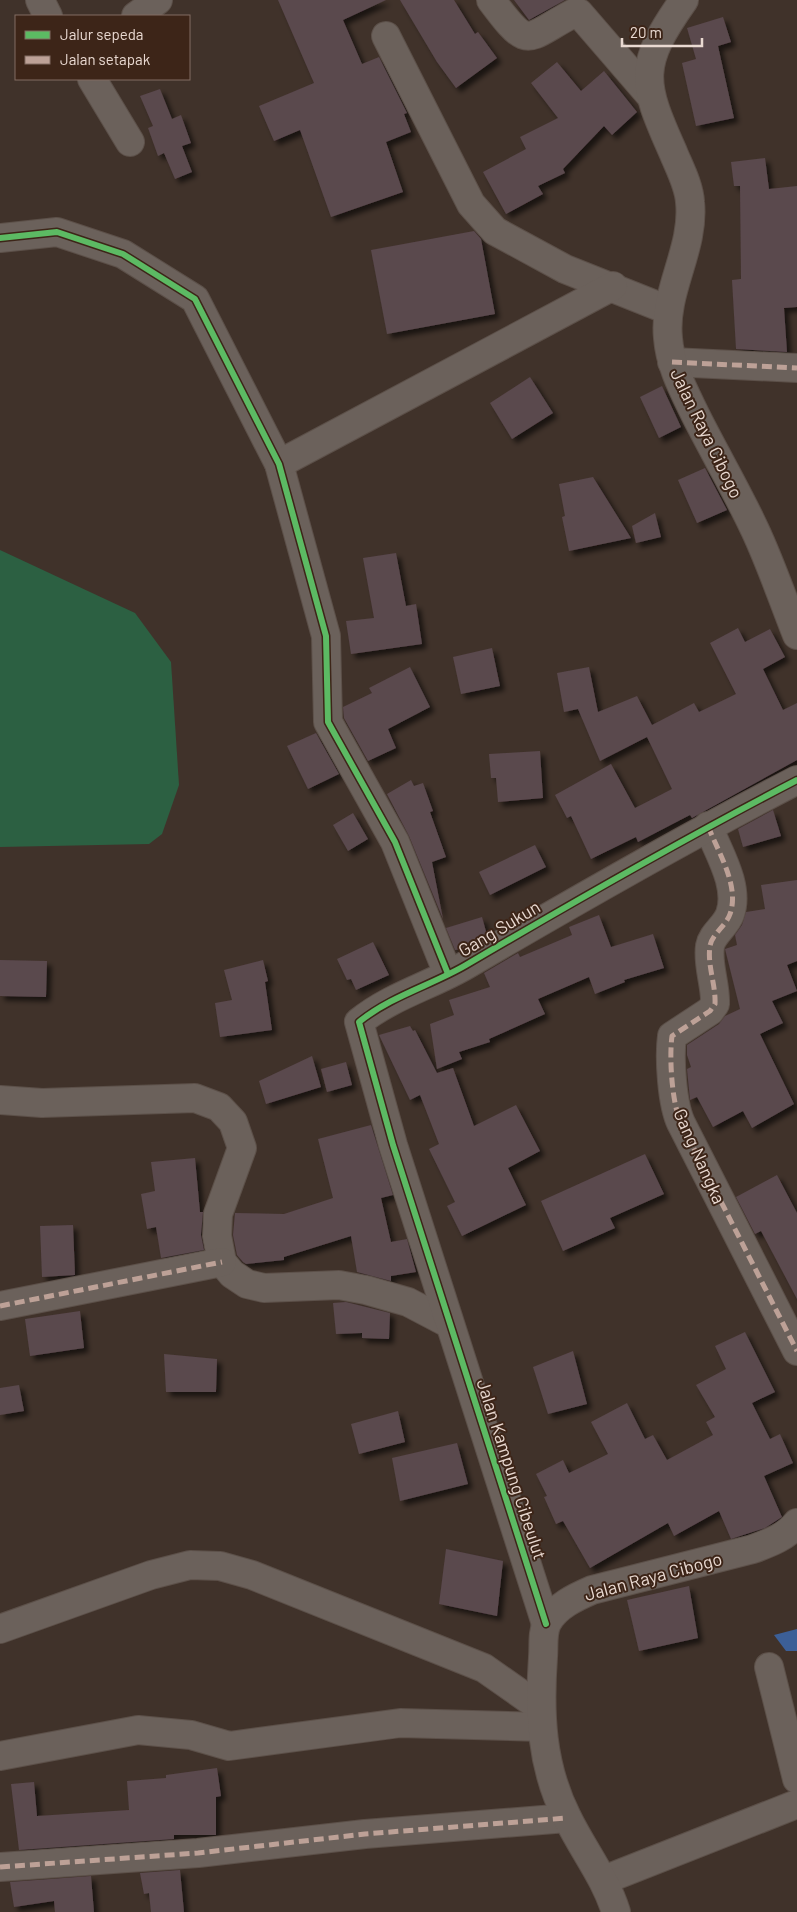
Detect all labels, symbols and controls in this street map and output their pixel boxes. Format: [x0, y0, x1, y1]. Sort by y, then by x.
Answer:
legend [15, 15, 190, 80]
scale bar [622, 15, 702, 47]
text: 20 m [630, 23, 662, 41]
text: Jalur sepeda [60, 25, 144, 43]
text: Jalan setapak [60, 50, 151, 68]
street label: Jalan Raya Cibogo [666, 364, 748, 502]
street label: Gang Sukun [454, 895, 544, 961]
street label: Gang Nangka [669, 1105, 731, 1207]
street label: Jalan Kampung Cibeulut [472, 1376, 552, 1562]
street label: Jalan Raya Cibogo [582, 1547, 724, 1605]

